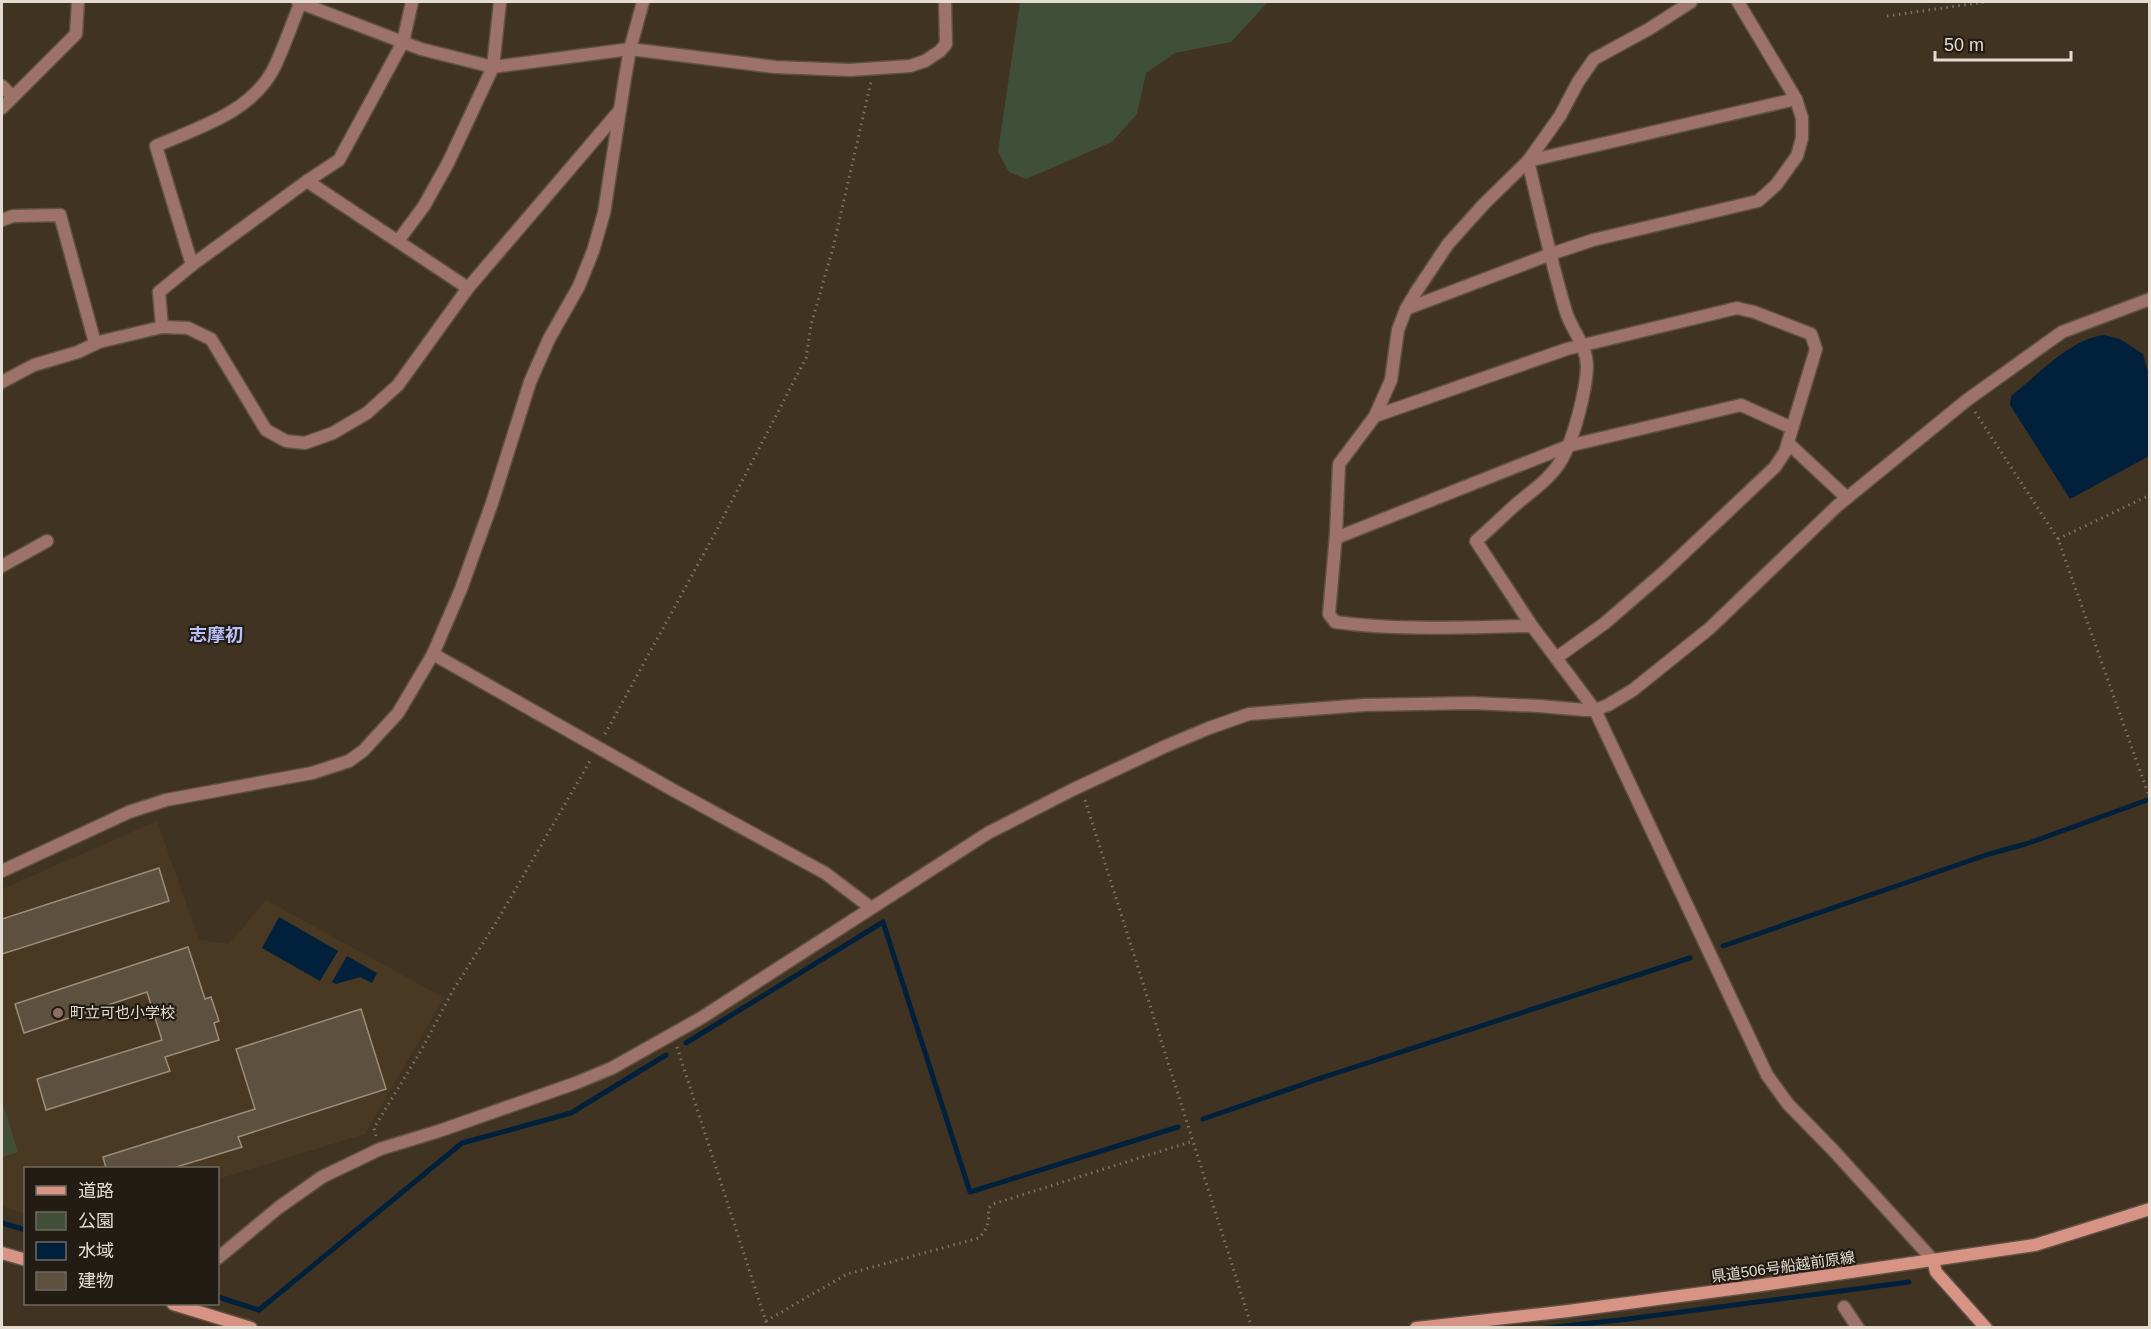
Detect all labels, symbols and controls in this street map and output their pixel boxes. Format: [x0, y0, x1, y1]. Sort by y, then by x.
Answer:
scale bar [1935, 24, 2072, 62]
text: 50 m [1944, 35, 1984, 55]
district label: 志摩初 [189, 625, 243, 645]
place label: 町立可也小学校 [70, 1004, 175, 1021]
marker: 町立可也小学校 [51, 1006, 65, 1020]
legend [24, 1167, 219, 1305]
text: 道路 [78, 1181, 114, 1201]
text: 公園 [78, 1211, 114, 1231]
text: 水域 [78, 1241, 114, 1261]
street label: 県道506号船越前原線 [1710, 1248, 1856, 1285]
text: 建物 [78, 1271, 114, 1291]

